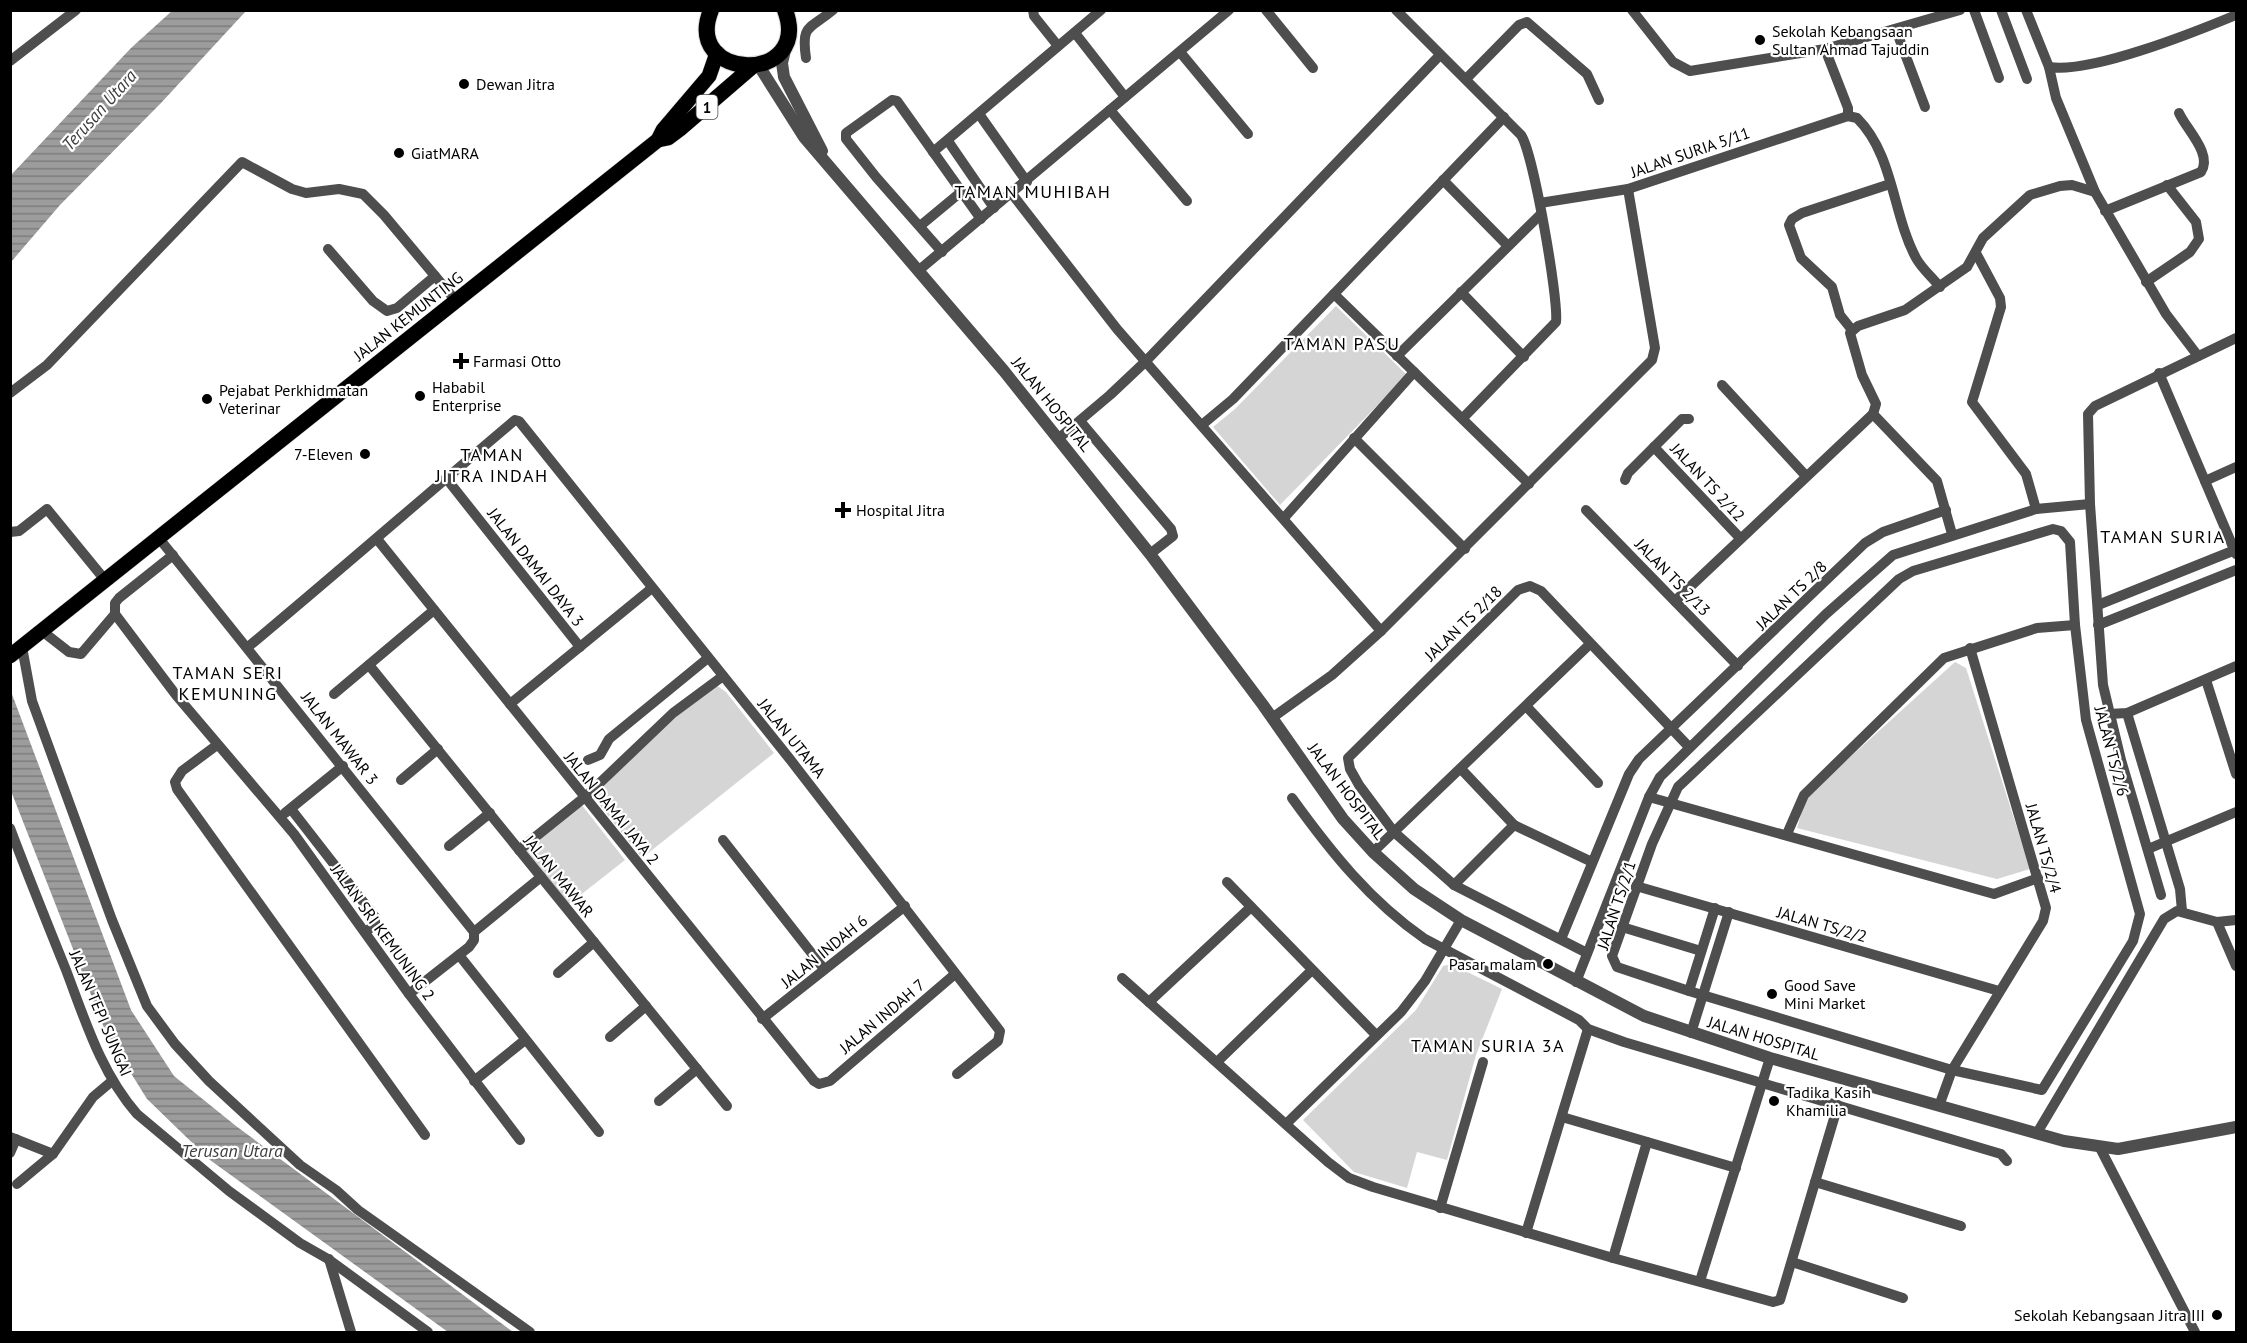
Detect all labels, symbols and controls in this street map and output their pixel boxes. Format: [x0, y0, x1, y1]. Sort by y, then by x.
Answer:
place label: Sekolah Kebangsaan Sultan Ahmad Tajuddin [1772, 21, 1929, 59]
marker: Sekolah Kebangsaan Sultan Ahmad Tajuddin [1753, 33, 1767, 47]
water label: Terusan Utara [57, 64, 142, 155]
place label: Dewan Jitra [476, 74, 555, 94]
marker: Dewan Jitra [457, 77, 471, 91]
road number: 1 [696, 95, 718, 119]
street label: JALAN SURIA 5/11 [1627, 122, 1752, 182]
place label: GiatMARA [411, 143, 480, 163]
marker: GiatMARA [392, 146, 406, 160]
district label: TAMAN MUHIBAH [955, 180, 1111, 203]
street label: JALAN KEMUNTING [349, 267, 467, 365]
district label: TAMAN PASU [1284, 332, 1400, 355]
place label: Farmasi Otto [473, 351, 561, 371]
street label: JALAN HOSPITAL [1007, 352, 1096, 455]
marker: Farmasi Otto [454, 354, 468, 368]
place label: Hababil Enterprise [432, 377, 501, 415]
place label: Pejabat Perkhidmatan Veterinar [218, 380, 368, 418]
marker: Hababil Enterprise [413, 389, 427, 403]
marker: Pejabat Perkhidmatan Veterinar [200, 392, 214, 406]
street label: JALAN TS 2/12 [1666, 438, 1749, 525]
district label: TAMAN JITRA INDAH [434, 443, 549, 487]
place label: 7-Eleven [294, 444, 353, 464]
marker: 7-Eleven [358, 447, 372, 461]
place label: Hospital Jitra [856, 500, 945, 520]
marker: Hospital Jitra [834, 501, 852, 519]
street label: JALAN DAMAI DAYA 3 [483, 503, 589, 630]
district label: TAMAN SURIA [2100, 525, 2226, 548]
street label: JALAN TS 2/13 [1630, 533, 1715, 620]
street label: JALAN TS 2/8 [1751, 556, 1831, 635]
street label: JALAN TS 2/18 [1419, 581, 1506, 666]
district label: TAMAN SERI KEMUNING [172, 661, 284, 705]
street label: JALAN MAWAR 3 [297, 687, 383, 789]
street label: JALAN UTAMA [753, 693, 831, 782]
street label: JALAN TS/2/6 [2090, 703, 2134, 798]
street label: JALAN HOSPITAL [1303, 738, 1390, 843]
street label: JALAN DAMAI JAYA 2 [560, 747, 664, 869]
street label: JALAN TS/2/4 [2021, 800, 2066, 895]
street label: JALAN MAWAR [519, 830, 598, 921]
street label: JALAN TS/2/1 [1592, 858, 1640, 953]
street label: JALAN SRI KEMUNING 2 [326, 859, 439, 1004]
street label: JALAN TS/2/2 [1774, 901, 1869, 946]
street label: JALAN INDAH 6 [776, 910, 871, 993]
street label: JALAN TEPI SUNGAI [65, 946, 137, 1079]
place label: Pasar malam [1449, 954, 1536, 974]
marker: Pasar malam [1541, 957, 1555, 971]
street label: JALAN INDAH 7 [834, 974, 929, 1058]
place label: Good Save Mini Market [1784, 975, 1866, 1013]
marker: Good Save Mini Market [1765, 987, 1779, 1001]
street label: JALAN HOSPITAL [1705, 1011, 1822, 1065]
district label: TAMAN SURIA 3A [1411, 1034, 1565, 1057]
place label: Tadika Kasih Khamilia [1786, 1082, 1871, 1120]
marker: Tadika Kasih Khamilia [1767, 1094, 1781, 1108]
water label: Terusan Utara [181, 1139, 283, 1162]
place label: Sekolah Kebangsaan Jitra III [2014, 1305, 2205, 1325]
marker: Sekolah Kebangsaan Jitra III [2210, 1308, 2224, 1322]

